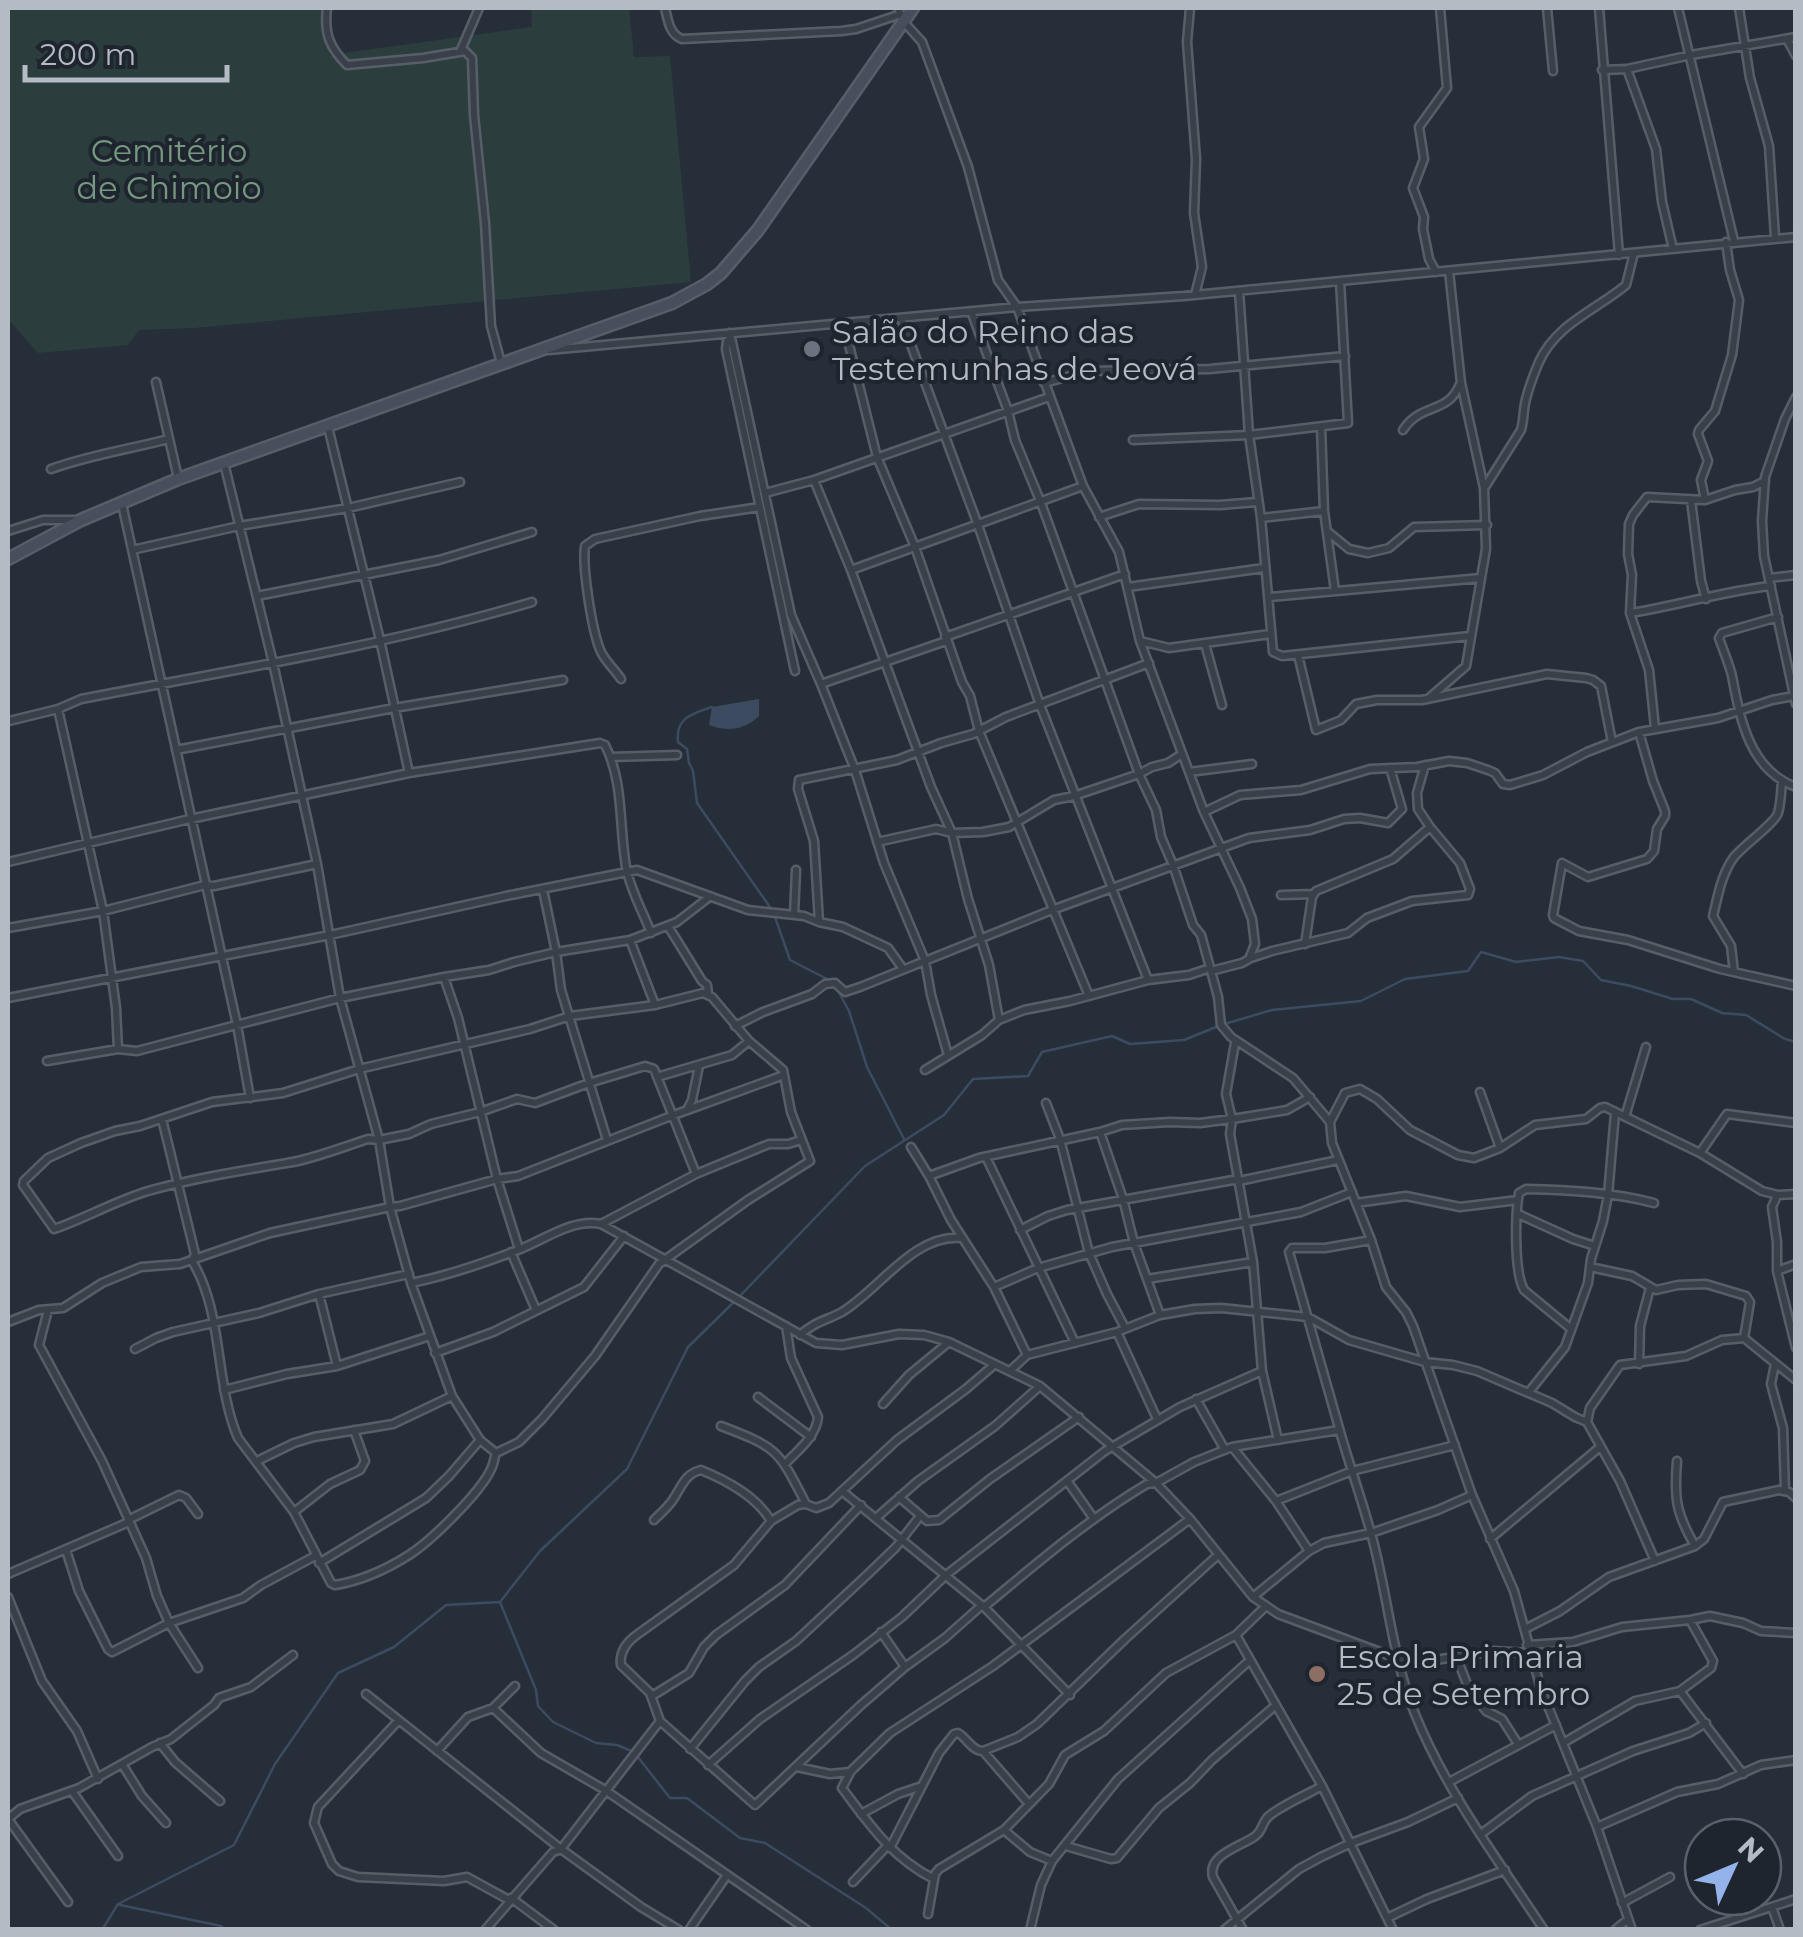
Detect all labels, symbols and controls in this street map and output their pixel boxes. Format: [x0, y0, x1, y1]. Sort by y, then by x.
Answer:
scale bar [25, 20, 228, 82]
text: 200 m [40, 36, 136, 73]
park label: Cemitério de Chimoio [76, 131, 262, 207]
place label: Salão do Reino das Testemunhas de Jeová [832, 312, 1197, 388]
marker: Salão do Reino das Testemunhas de Jeová [801, 338, 823, 360]
place label: Escola Primaria 25 de Setembro [1337, 1637, 1590, 1713]
marker: Escola Primaria 25 de Setembro [1306, 1663, 1328, 1685]
north arrow [1683, 1817, 1783, 1917]
text: N [1731, 1830, 1771, 1870]

